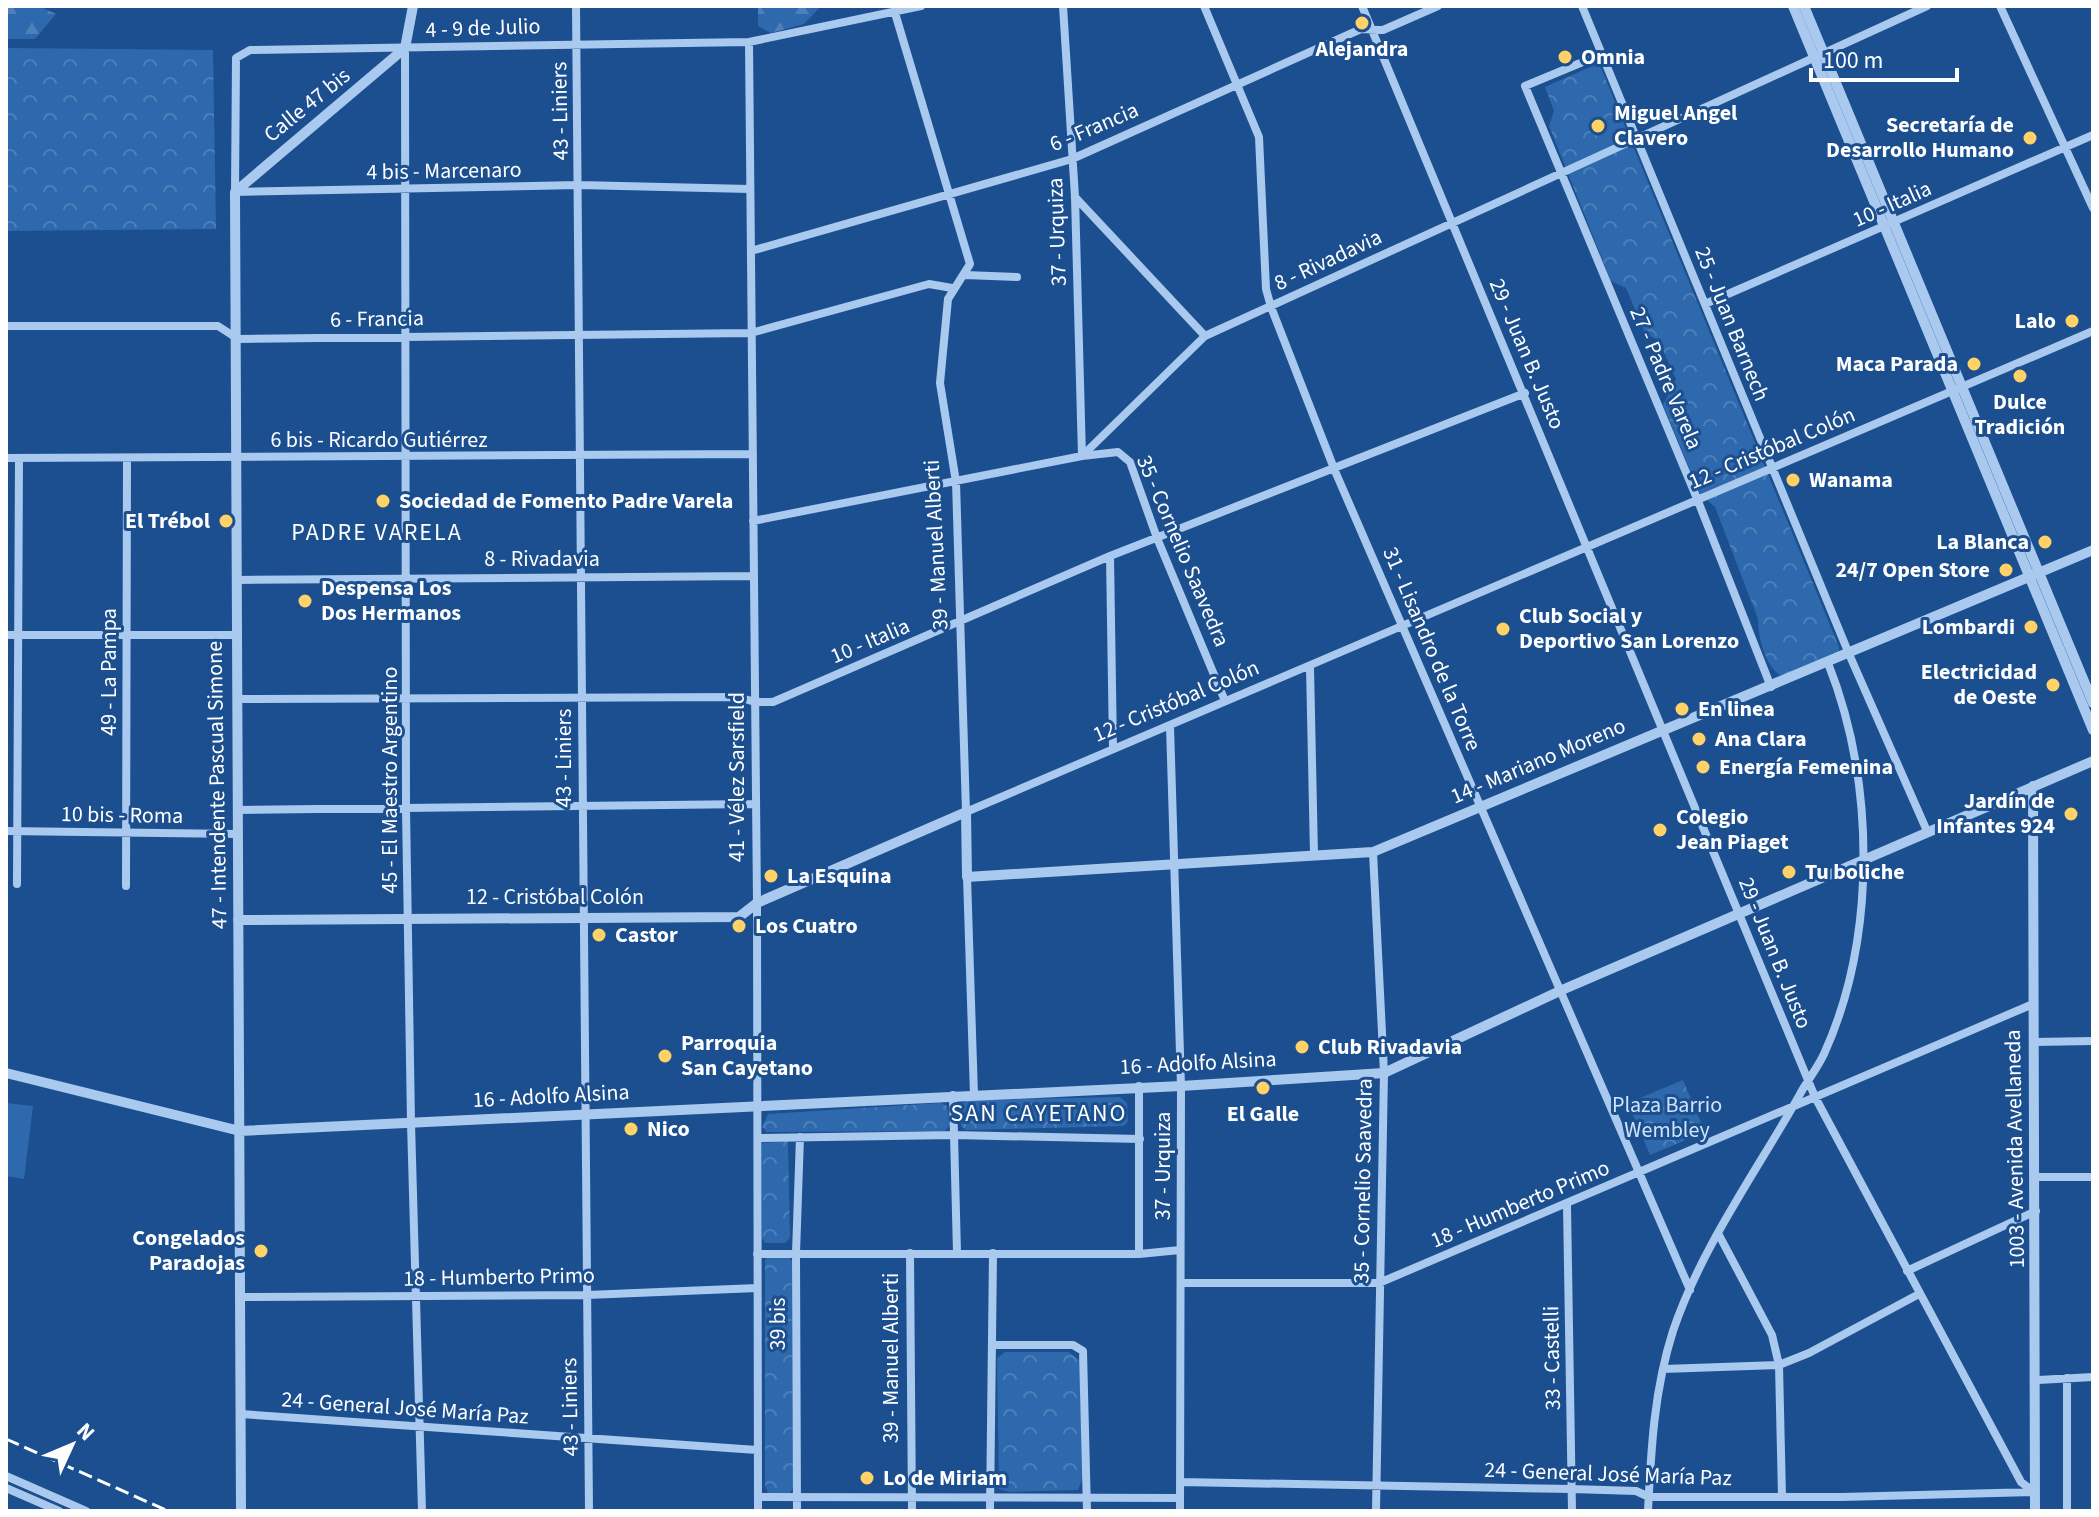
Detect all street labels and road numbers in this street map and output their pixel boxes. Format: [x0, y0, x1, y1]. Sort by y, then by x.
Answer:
street label: 4 - 9 de Julio [425, 10, 541, 46]
street label: Calle 47 bis [257, 60, 357, 150]
street label: 43 - Liniers [543, 61, 577, 161]
street label: 6 - Francia [1045, 94, 1143, 160]
street label: 4 bis - Marcenaro [366, 154, 522, 188]
street label: 10 - Italia [1847, 172, 1937, 236]
street label: 37 - Urquiza [1039, 177, 1075, 287]
street label: 8 - Rivadavia [1269, 221, 1387, 299]
street label: 25 - Juan Barnech [1686, 242, 1778, 406]
street label: 29 - Juan B. Justo [1481, 274, 1573, 434]
street label: 6 - Francia [330, 302, 424, 336]
street label: 27 - Padre Varela [1622, 302, 1710, 454]
street label: 12 - Cristóbal Colón [1684, 398, 1860, 498]
street label: 6 bis - Ricardo Gutiérrez [270, 424, 488, 456]
street label: 35 - Cornelio Saavedra [1128, 450, 1238, 652]
street label: 39 - Manuel Alberti [916, 459, 956, 631]
street label: 31 - Lisandro de la Torre [1375, 542, 1489, 756]
street label: 8 - Rivadavia [484, 543, 600, 575]
street label: 49 - La Pampa [93, 608, 125, 736]
street label: 10 - Italia [825, 610, 915, 672]
street label: 47 - Intendente Pascual Simone [198, 641, 236, 929]
street label: 12 - Cristóbal Colón [1088, 651, 1264, 751]
street label: 45 - El Maestro Argentino [374, 667, 406, 893]
street label: 41 - Vélez Sarsfield [721, 692, 753, 862]
street label: 43 - Liniers [548, 709, 580, 807]
street label: 14 - Mariano Moreno [1446, 710, 1630, 812]
street label: 10 bis - Roma [61, 798, 183, 832]
street label: 29 - Juan B. Justo [1730, 873, 1820, 1033]
street label: 12 - Cristóbal Colón [466, 881, 644, 913]
street label: 1003 - Avenida Avellaneda [1997, 1029, 2033, 1269]
street label: 16 - Adolfo Alsina [1119, 1043, 1277, 1083]
street label: 16 - Adolfo Alsina [472, 1076, 630, 1116]
street label: 35 - Cornelio Saavedra [1345, 1078, 1381, 1284]
street label: 37 - Urquiza [1147, 1112, 1179, 1220]
street label: 18 - Humberto Primo [1425, 1152, 1615, 1256]
street label: 18 - Humberto Primo [403, 1259, 595, 1295]
street label: 39 - Manuel Alberti [875, 1273, 907, 1443]
street label: 39 bis [762, 1297, 794, 1351]
street label: 33 - Castelli [1535, 1305, 1569, 1411]
street label: 43 - Liniers [553, 1357, 587, 1457]
street label: 24 - General José María Paz [280, 1383, 530, 1433]
street label: 24 - General José María Paz [1484, 1454, 1732, 1494]

